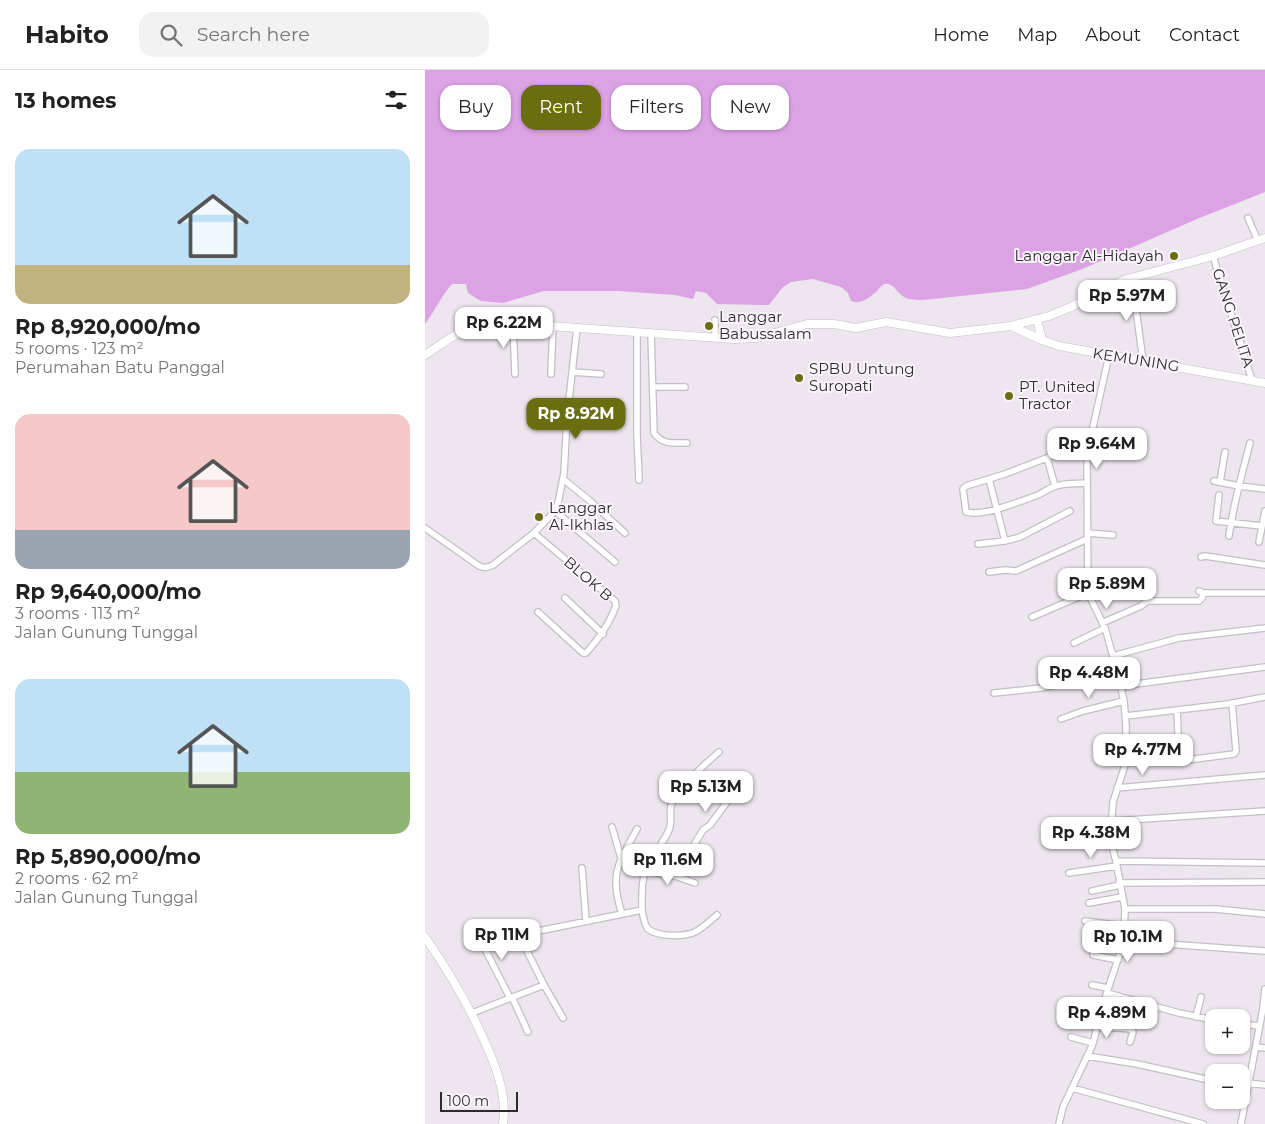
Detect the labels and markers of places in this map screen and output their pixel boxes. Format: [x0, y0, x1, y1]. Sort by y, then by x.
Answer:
place label: Langgar Al-Hidayah [1015, 246, 1164, 265]
marker: Langgar Al-Hidayah [1168, 250, 1180, 262]
pin: Rp 5.97M [1075, 280, 1179, 322]
pin: Rp 6.22M [452, 306, 556, 349]
place label: Langgar Babussalam [719, 307, 812, 343]
marker: Langgar Babussalam [703, 320, 715, 332]
place label: SPBU Untung Suropati [809, 359, 915, 395]
marker: SPBU Untung Suropati [793, 372, 805, 384]
place label: PT. United Tractor [1019, 377, 1095, 413]
marker: PT. United Tractor [1003, 390, 1015, 402]
pin: Rp 8.92M [524, 398, 628, 440]
pin: Rp 9.64M [1045, 428, 1149, 470]
place label: Langgar Al-Ikhlas [549, 498, 613, 534]
marker: Langgar Al-Ikhlas [533, 511, 545, 523]
pin: Rp 5.89M [1055, 568, 1159, 610]
pin: Rp 4.48M [1037, 656, 1141, 699]
pin: Rp 4.77M [1091, 734, 1195, 776]
pin: Rp 5.13M [654, 770, 758, 813]
pin: Rp 4.38M [1039, 816, 1143, 859]
pin: Rp 11.6M [616, 844, 720, 886]
pin: Rp 11M [461, 918, 543, 961]
pin: Rp 10.1M [1076, 920, 1180, 963]
pin: Rp 4.89M [1055, 996, 1159, 1039]

